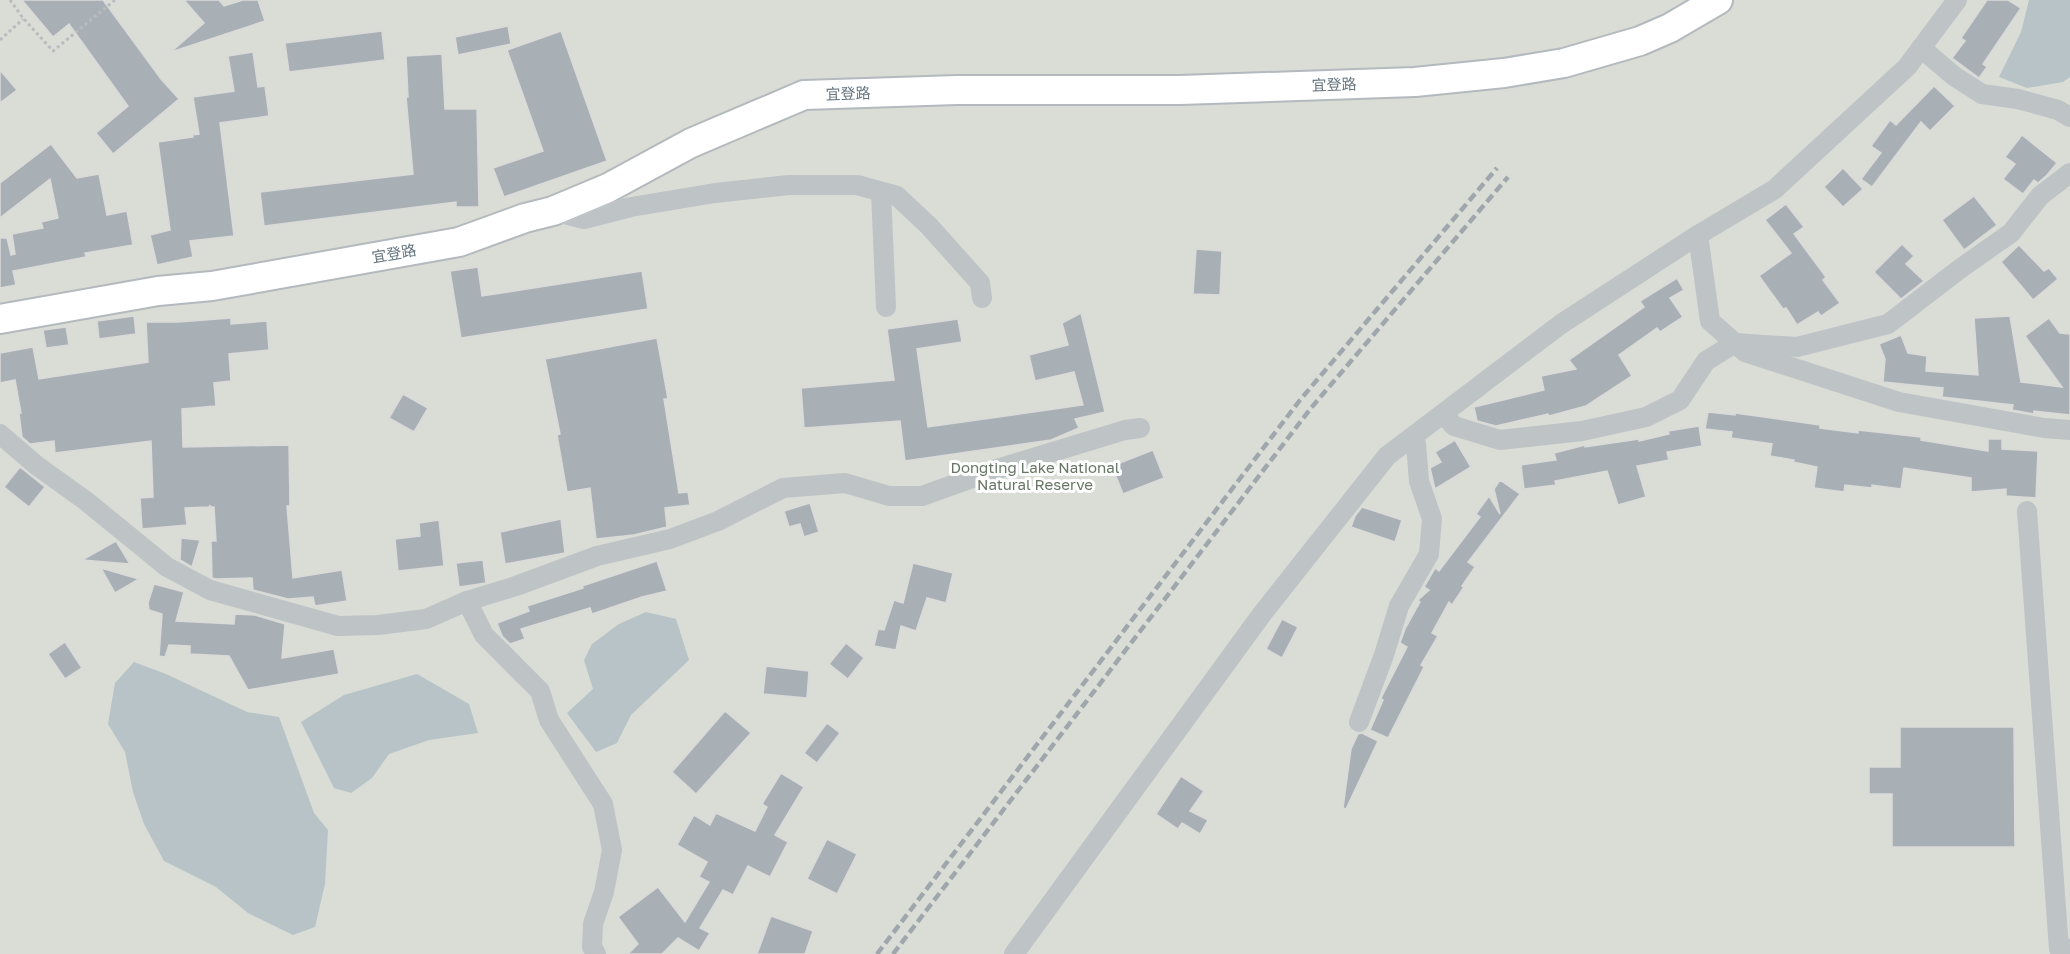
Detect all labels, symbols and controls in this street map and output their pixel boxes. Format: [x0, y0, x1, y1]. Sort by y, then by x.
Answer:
street label: 宜登路 [1311, 74, 1357, 94]
street label: 宜登路 [825, 83, 871, 103]
street label: 宜登路 [370, 240, 418, 266]
park label: Dongting Lake National Natural Reserve [950, 458, 1120, 493]

